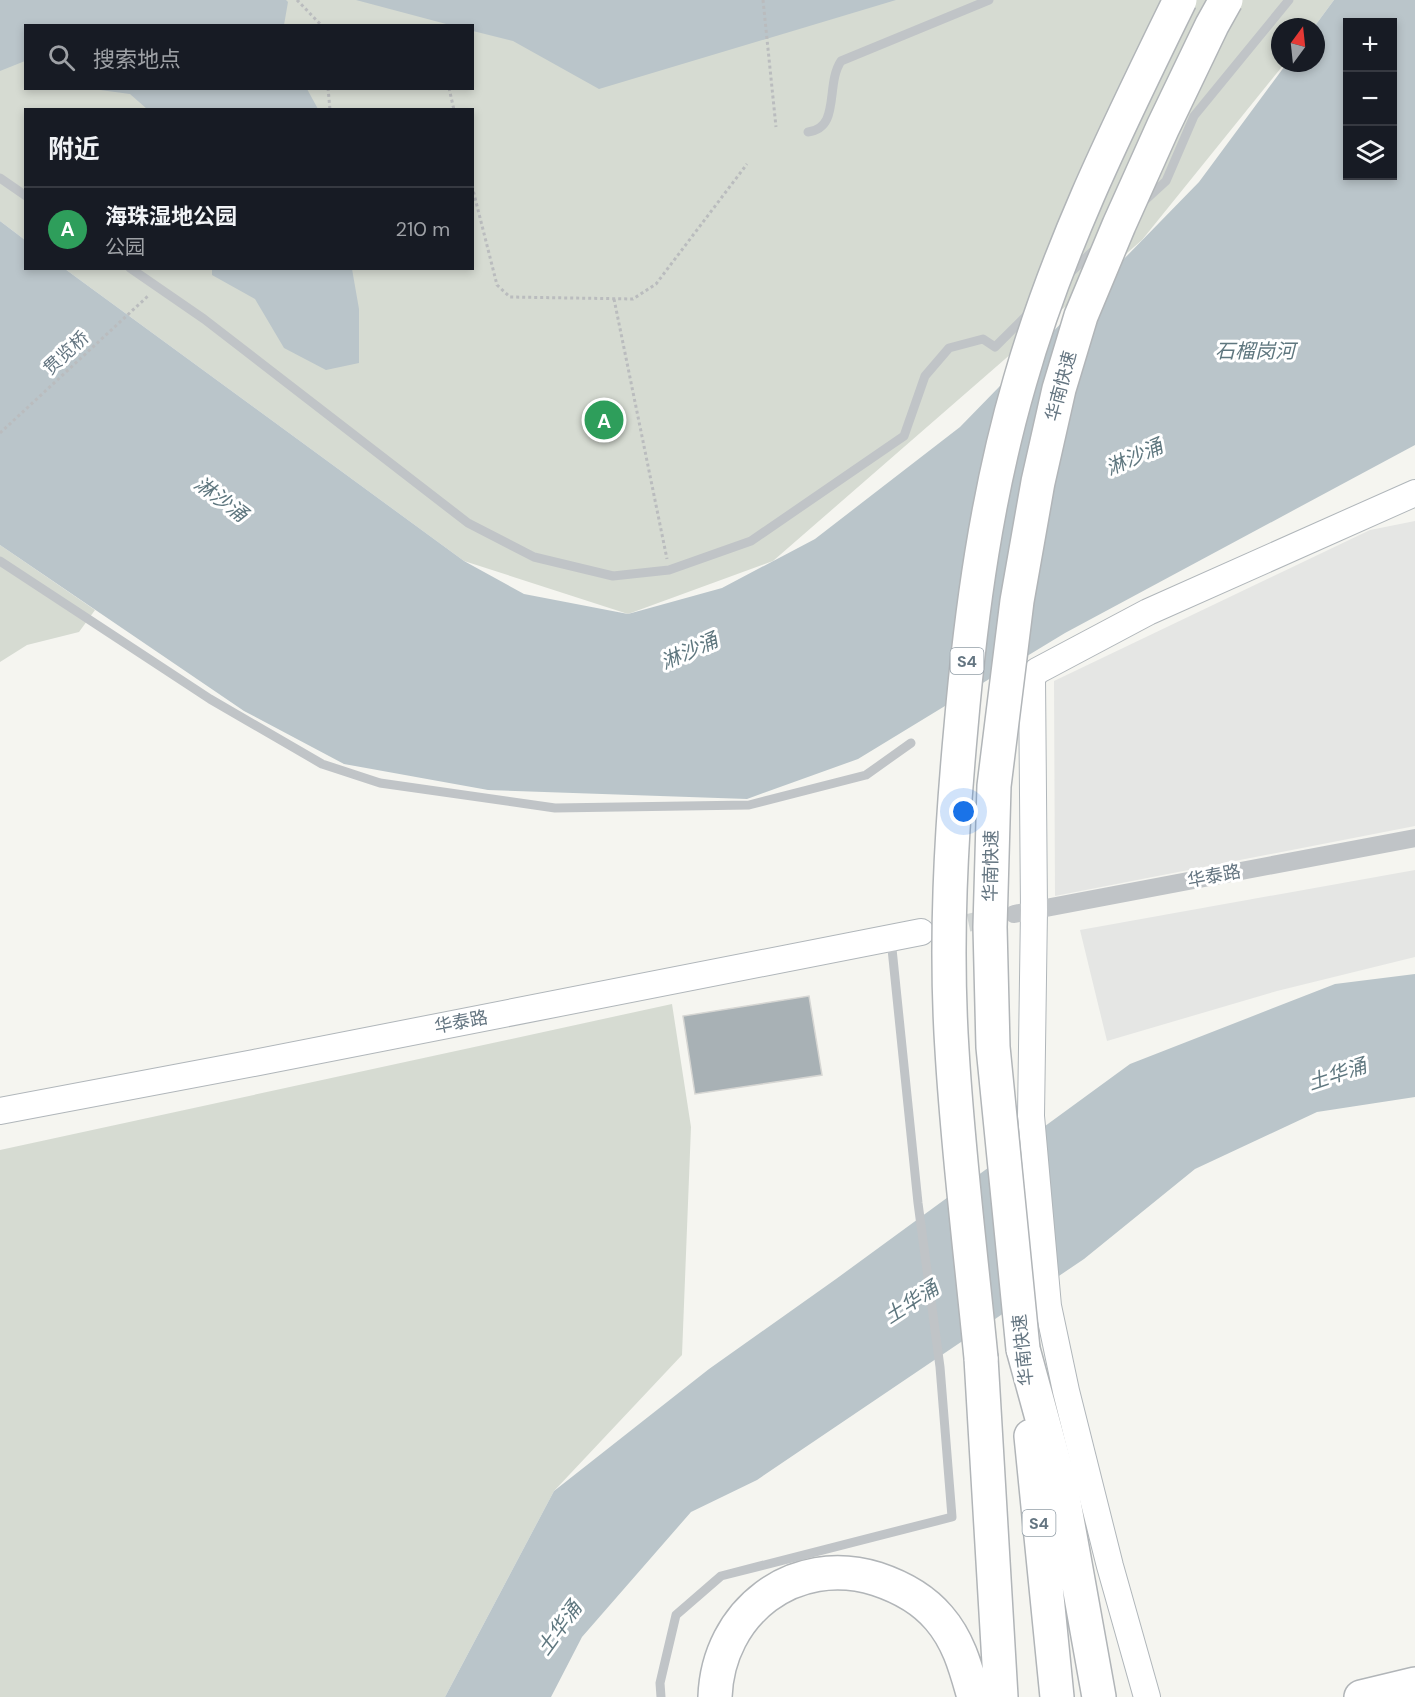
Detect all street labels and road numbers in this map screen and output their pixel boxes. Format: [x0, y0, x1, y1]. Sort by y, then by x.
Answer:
street label: 贯览桥 [38, 326, 94, 380]
street label: 华南快速 [1040, 348, 1082, 424]
road number: S4 [950, 648, 984, 674]
street label: 华南快速 [978, 830, 1004, 902]
street label: 华泰路 [1185, 859, 1243, 893]
street label: 华泰路 [432, 1005, 490, 1039]
street label: 华南快速 [1007, 1313, 1039, 1387]
road number: S4 [1022, 1510, 1056, 1536]

